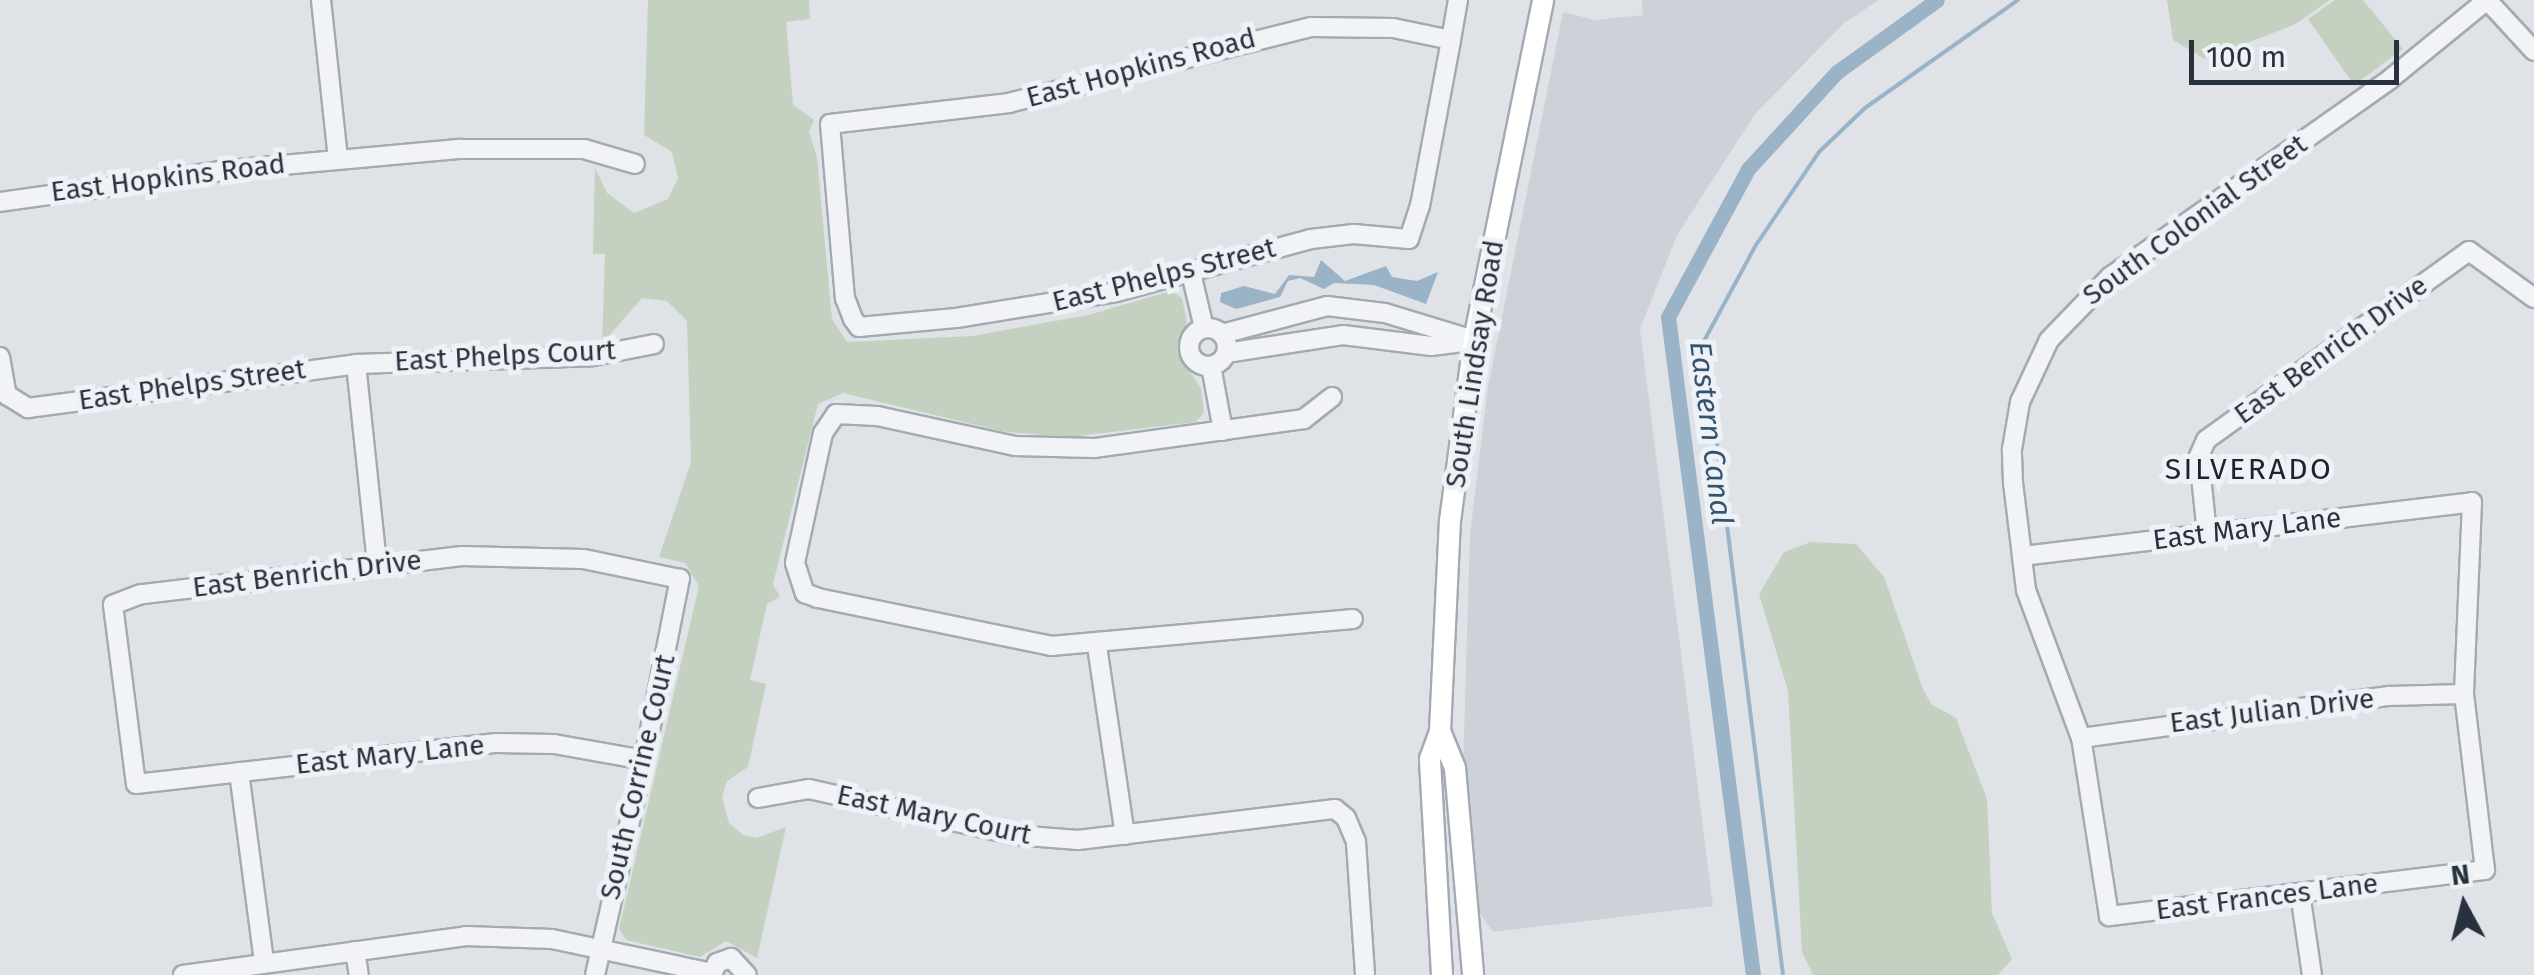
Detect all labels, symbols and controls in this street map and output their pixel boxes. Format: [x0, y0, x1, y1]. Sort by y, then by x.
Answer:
scale bar [2194, 20, 2404, 82]
street label: East Hopkins Road [1023, 21, 1259, 115]
text: 100 m [2206, 39, 2286, 75]
street label: South Colonial Street [2076, 127, 2314, 313]
street label: East Hopkins Road [49, 147, 287, 209]
street label: East Phelps Street [1049, 231, 1279, 319]
street label: South Lindsay Road [1439, 238, 1511, 490]
street label: East Benrich Drive [2228, 269, 2434, 431]
street label: East Phelps Court [393, 333, 617, 379]
water label: Eastern Canal [1682, 339, 1740, 527]
street label: East Phelps Street [76, 352, 308, 418]
district label: SILVERADO [2165, 451, 2333, 487]
street label: East Mary Lane [2151, 501, 2343, 557]
street label: East Benrich Drive [191, 543, 423, 605]
street label: South Corrine Court [593, 651, 683, 903]
street label: East Julian Drive [2168, 682, 2376, 740]
street label: East Mary Lane [294, 728, 486, 782]
street label: East Mary Court [834, 778, 1034, 852]
north arrow [2414, 855, 2514, 955]
text: N [2449, 857, 2472, 892]
street label: East Frances Lane [2154, 867, 2380, 927]

